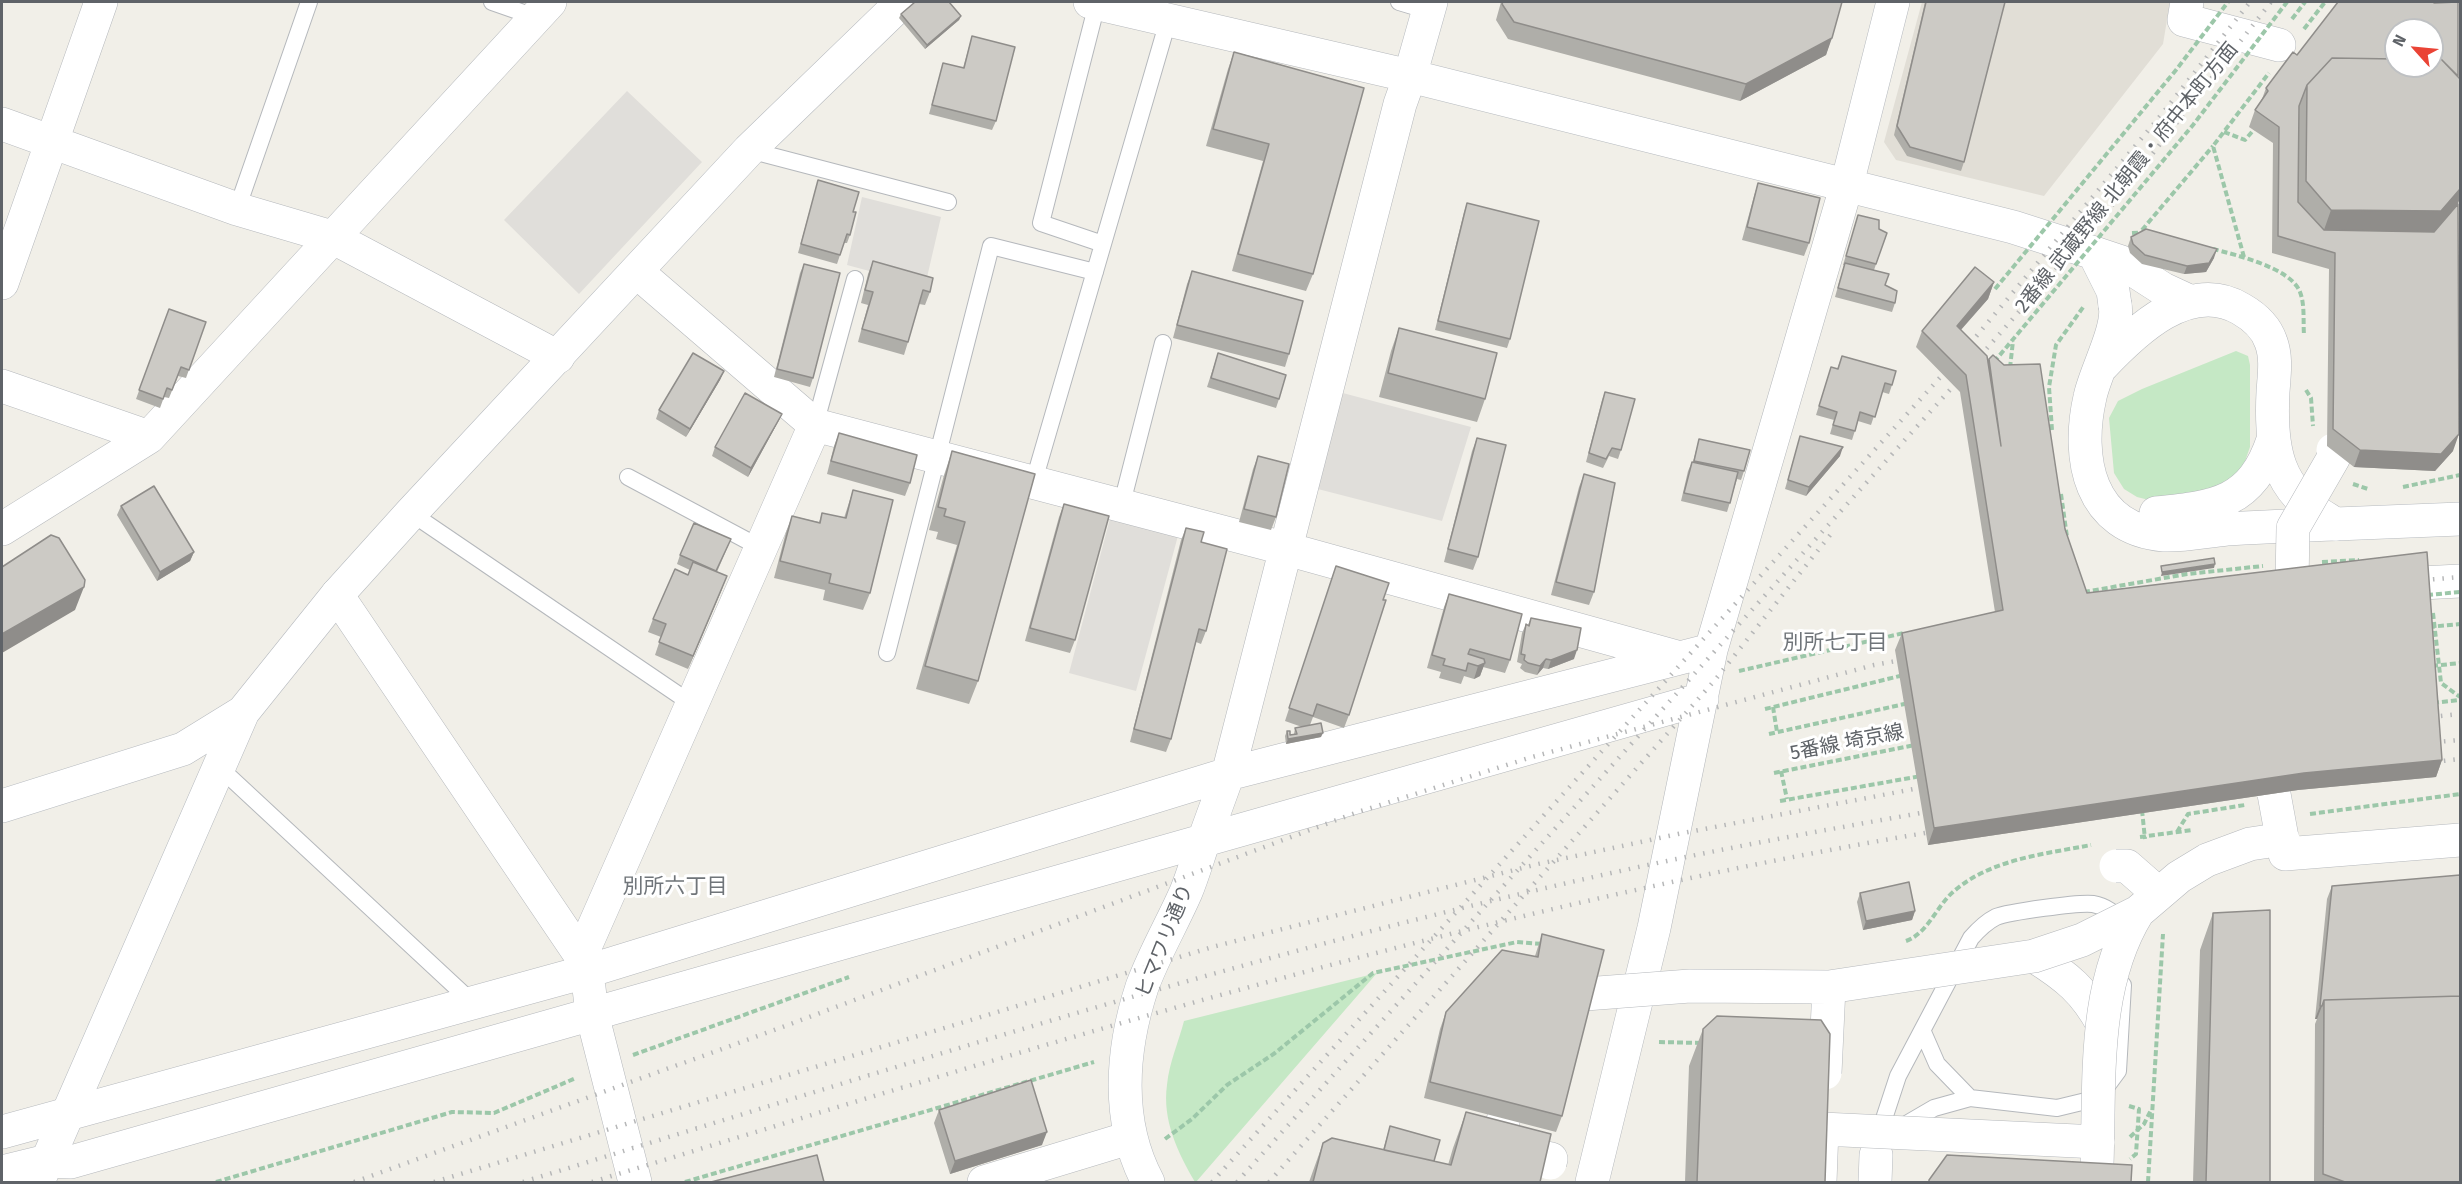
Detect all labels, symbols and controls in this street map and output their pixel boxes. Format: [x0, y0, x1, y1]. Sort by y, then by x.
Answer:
north arrow [2384, 18, 2444, 78]
text: N [2388, 31, 2410, 50]
street label: 2番線 武蔵野線 北朝霞・府中本町方面 [2011, 38, 2243, 318]
district label: 別所七丁目 [1783, 630, 1887, 656]
street label: 5番線 埼京線 [1788, 720, 1906, 766]
district label: 別所六丁目 [623, 874, 727, 900]
street label: ヒマワリ通り [1131, 881, 1199, 1001]

